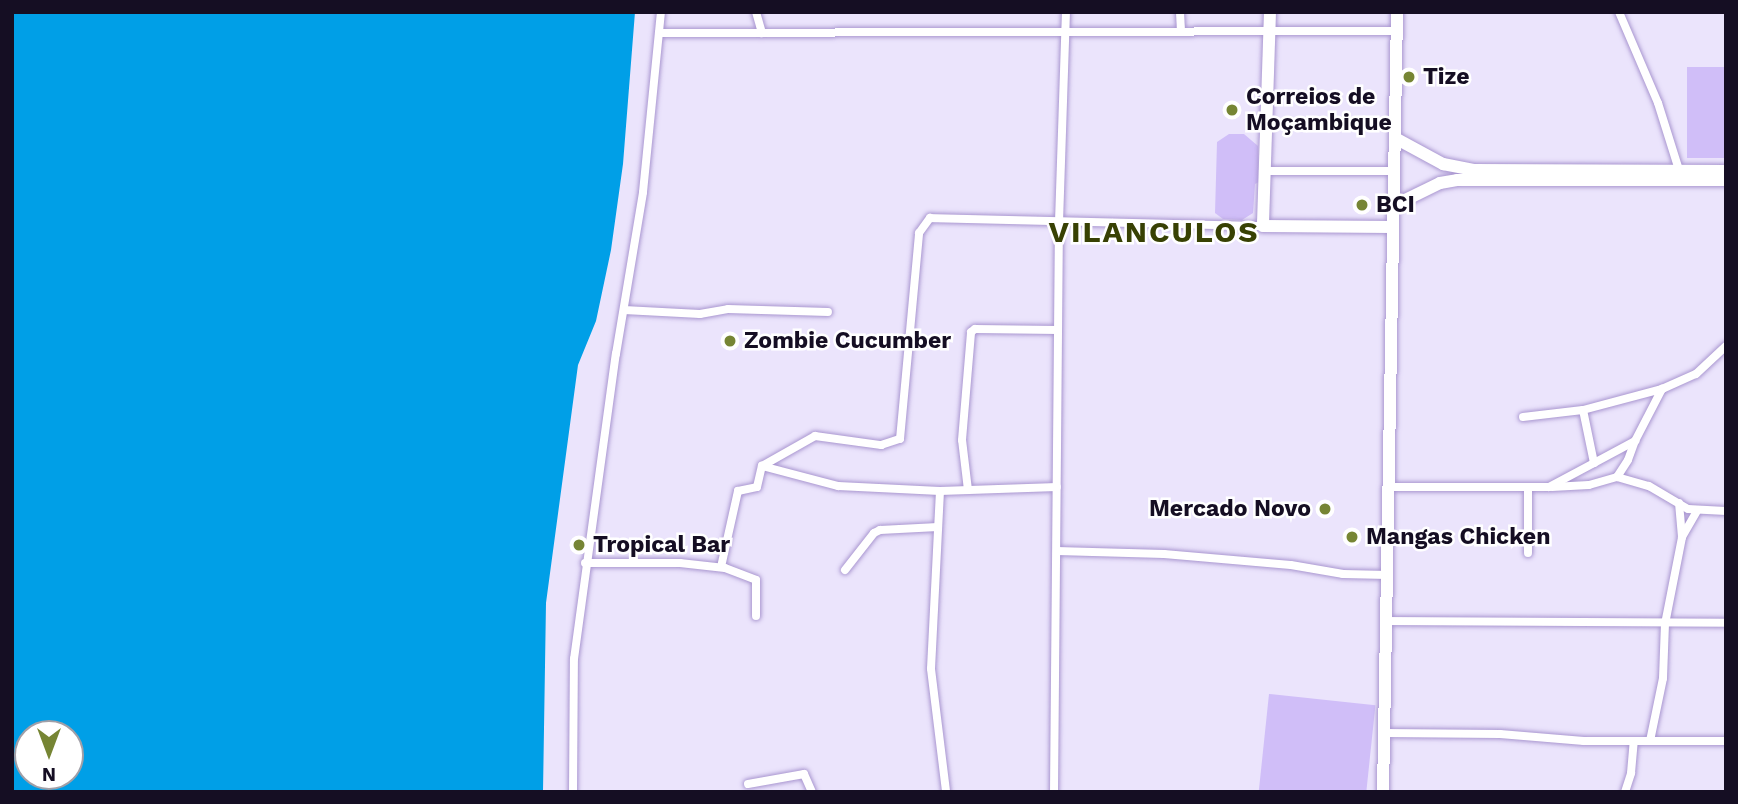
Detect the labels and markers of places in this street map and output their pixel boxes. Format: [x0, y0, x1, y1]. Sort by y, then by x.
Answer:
place label: Tize [1423, 63, 1470, 91]
marker: Tize [1401, 69, 1417, 85]
place label: Correios de Moçambique [1246, 83, 1392, 137]
marker: Correios de Moçambique [1224, 102, 1240, 118]
place label: BCI [1376, 191, 1415, 219]
marker: BCI [1354, 197, 1370, 213]
place label: Zombie Cucumber [744, 327, 951, 355]
marker: Zombie Cucumber [722, 333, 738, 349]
place label: Mercado Novo [1149, 495, 1311, 523]
marker: Mercado Novo [1317, 501, 1333, 517]
place label: Mangas Chicken [1366, 523, 1550, 551]
marker: Mangas Chicken [1344, 529, 1360, 545]
place label: Tropical Bar [593, 531, 731, 559]
marker: Tropical Bar [571, 537, 587, 553]

